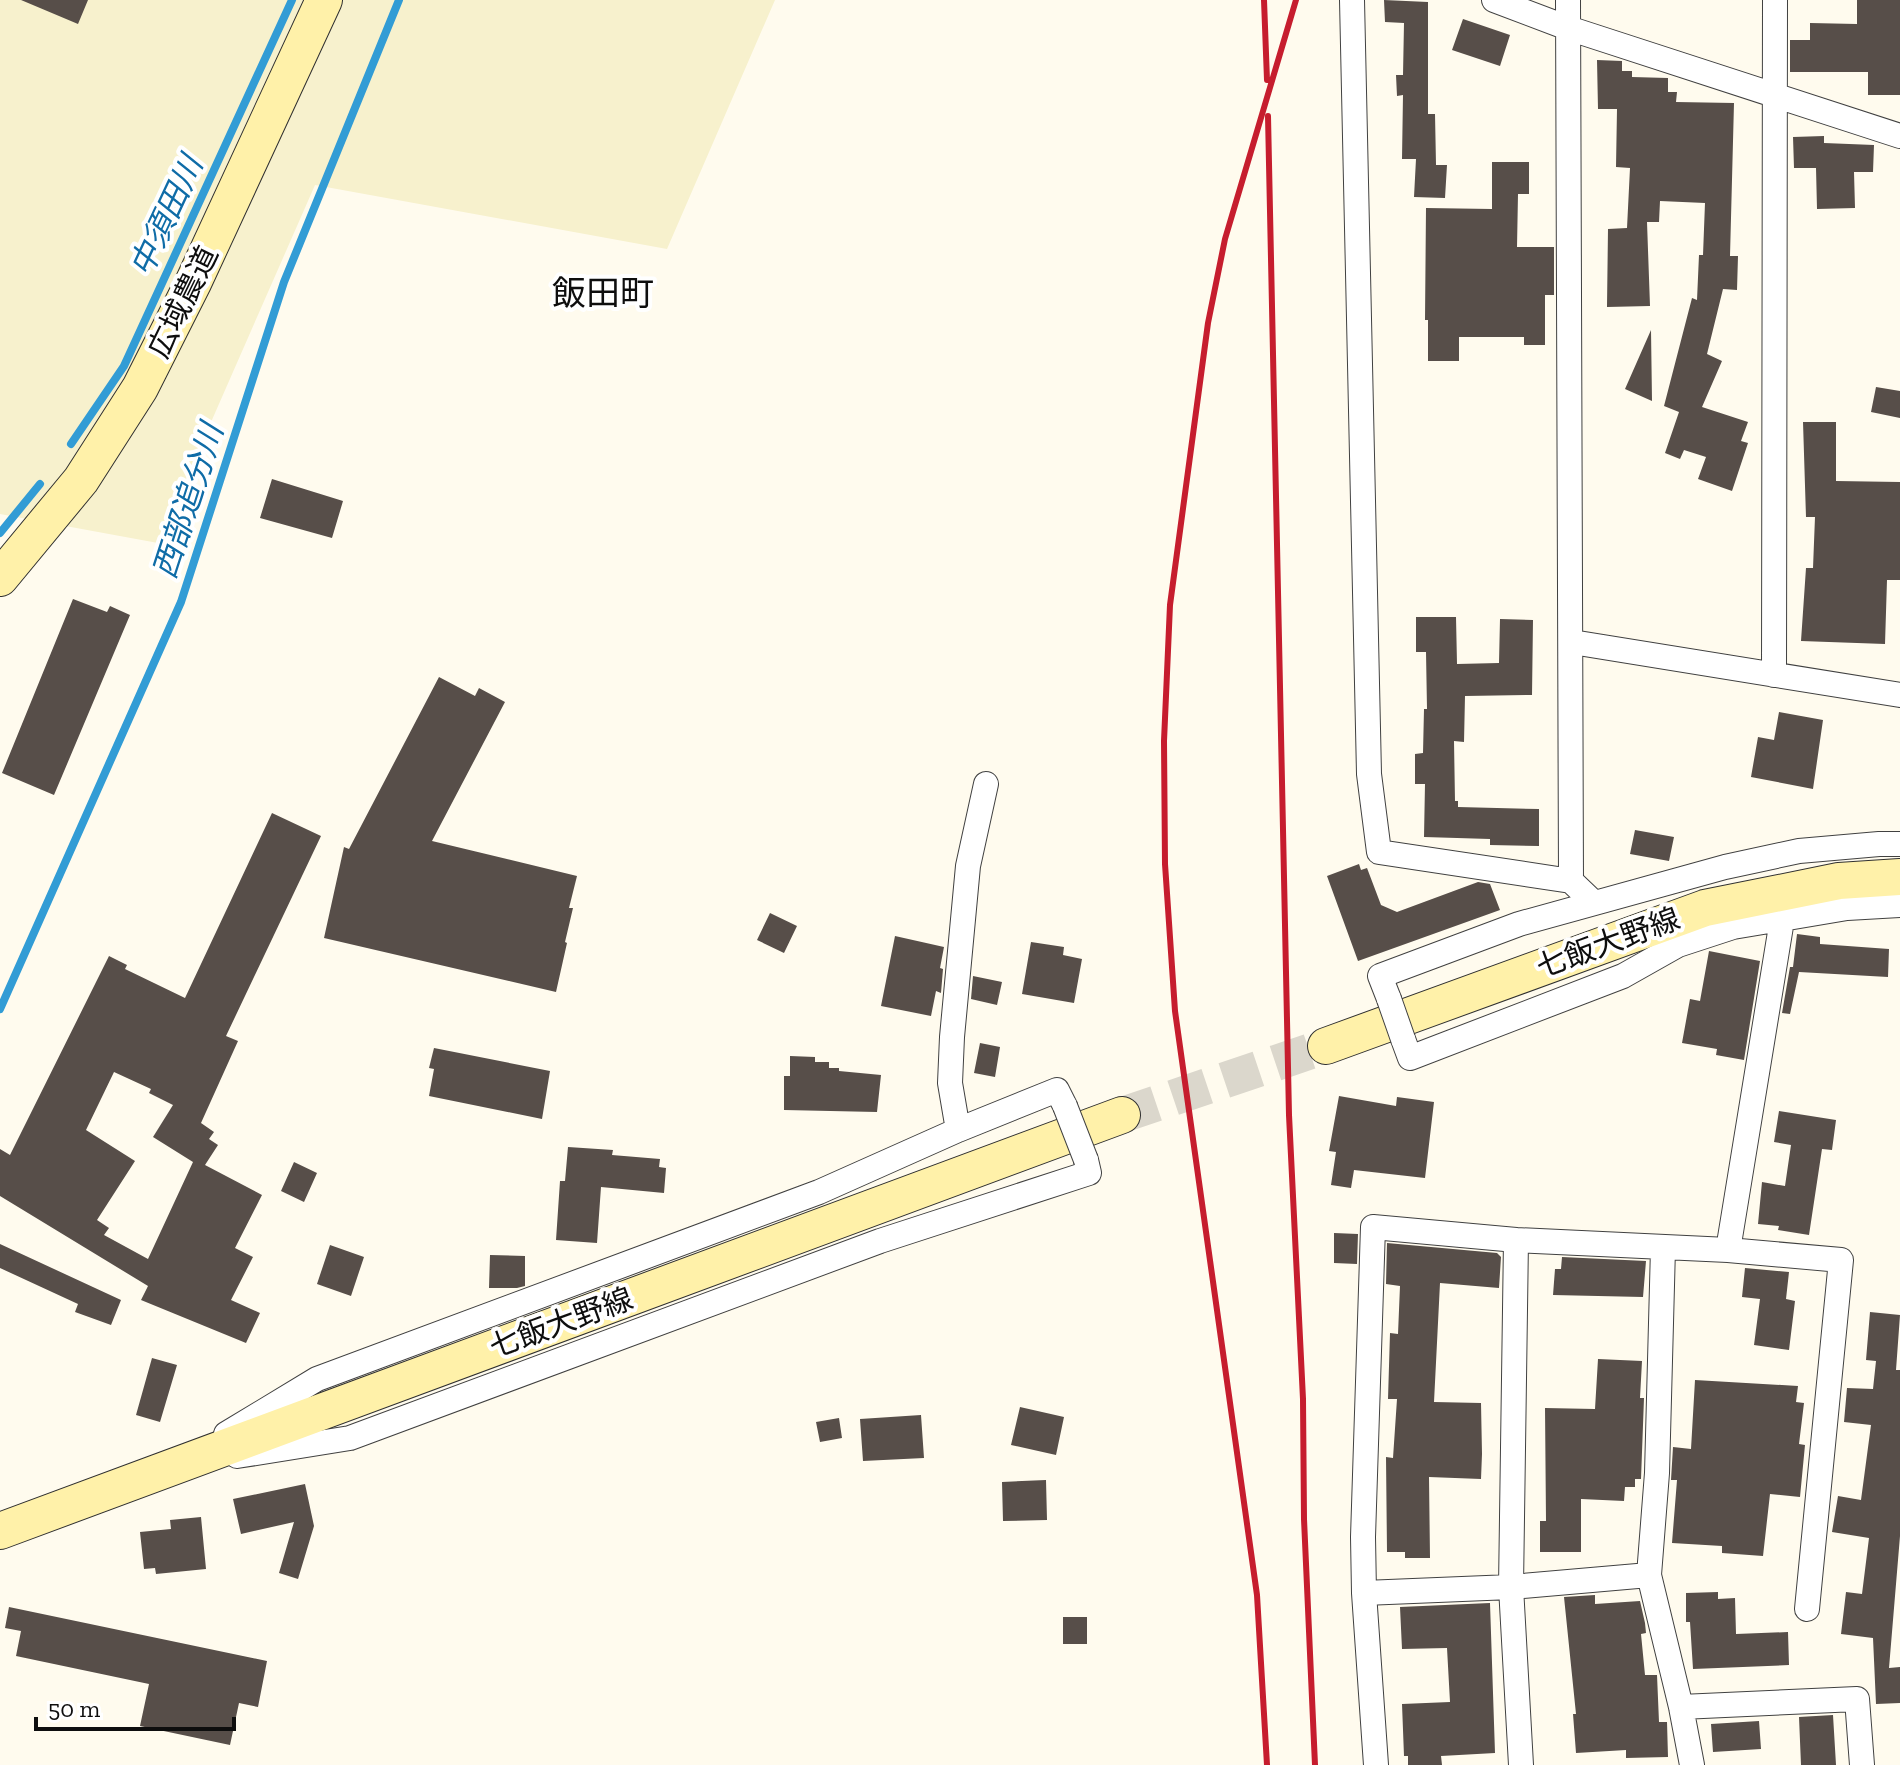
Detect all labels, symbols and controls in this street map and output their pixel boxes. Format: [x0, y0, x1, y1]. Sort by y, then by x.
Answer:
water label: 中須田川 [122, 147, 212, 282]
street label: 広域農道 [141, 240, 225, 364]
district label: 飯田町 [552, 273, 654, 314]
water label: 西部追分川 [145, 416, 232, 583]
street label: 七飯大野線 [1531, 900, 1685, 986]
street label: 七飯大野線 [484, 1280, 638, 1366]
scale bar [36, 1681, 234, 1731]
text: 50 m [48, 1694, 101, 1723]

